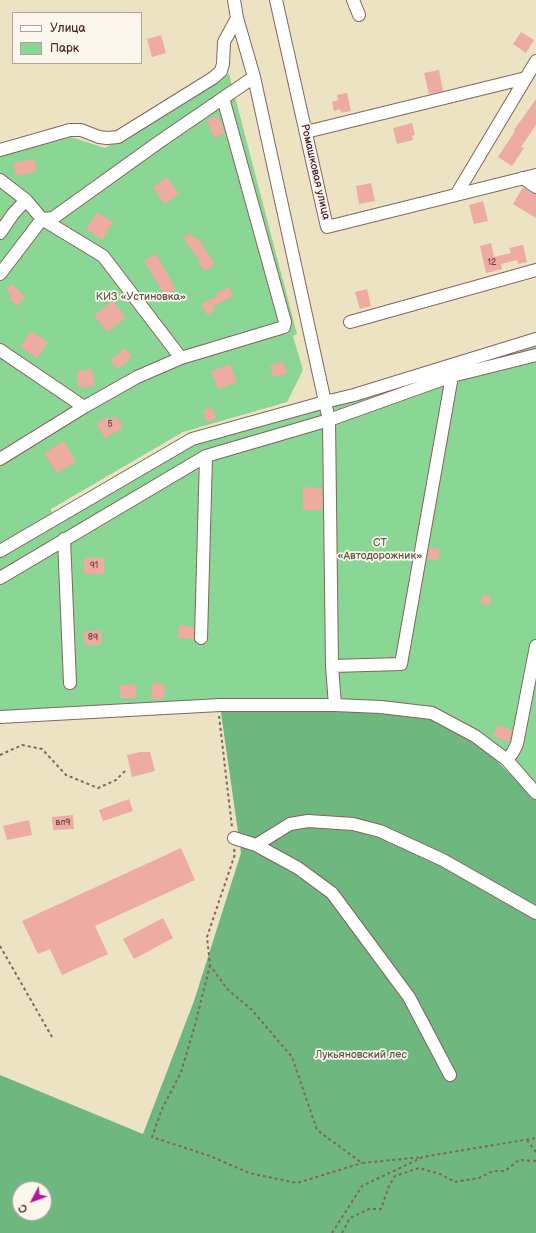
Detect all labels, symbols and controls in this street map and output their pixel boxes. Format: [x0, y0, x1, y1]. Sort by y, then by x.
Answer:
legend [12, 12, 142, 64]
text: Улица [50, 21, 86, 36]
text: Парк [50, 41, 79, 56]
street label: Ромашковая улица [298, 123, 332, 221]
house number: 12 [488, 258, 496, 268]
park label: КИЗ «Устиновка» [96, 290, 186, 304]
house number: 5 [107, 420, 113, 430]
park label: СТ «Автодорожник» [338, 536, 422, 562]
house number: 91 [90, 561, 98, 571]
house number: 89 [88, 633, 98, 643]
house number: вл9 [55, 818, 71, 828]
park label: Лукьяновский лес [315, 1048, 407, 1062]
north arrow [12, 1181, 52, 1221]
text: С [16, 1201, 31, 1216]

